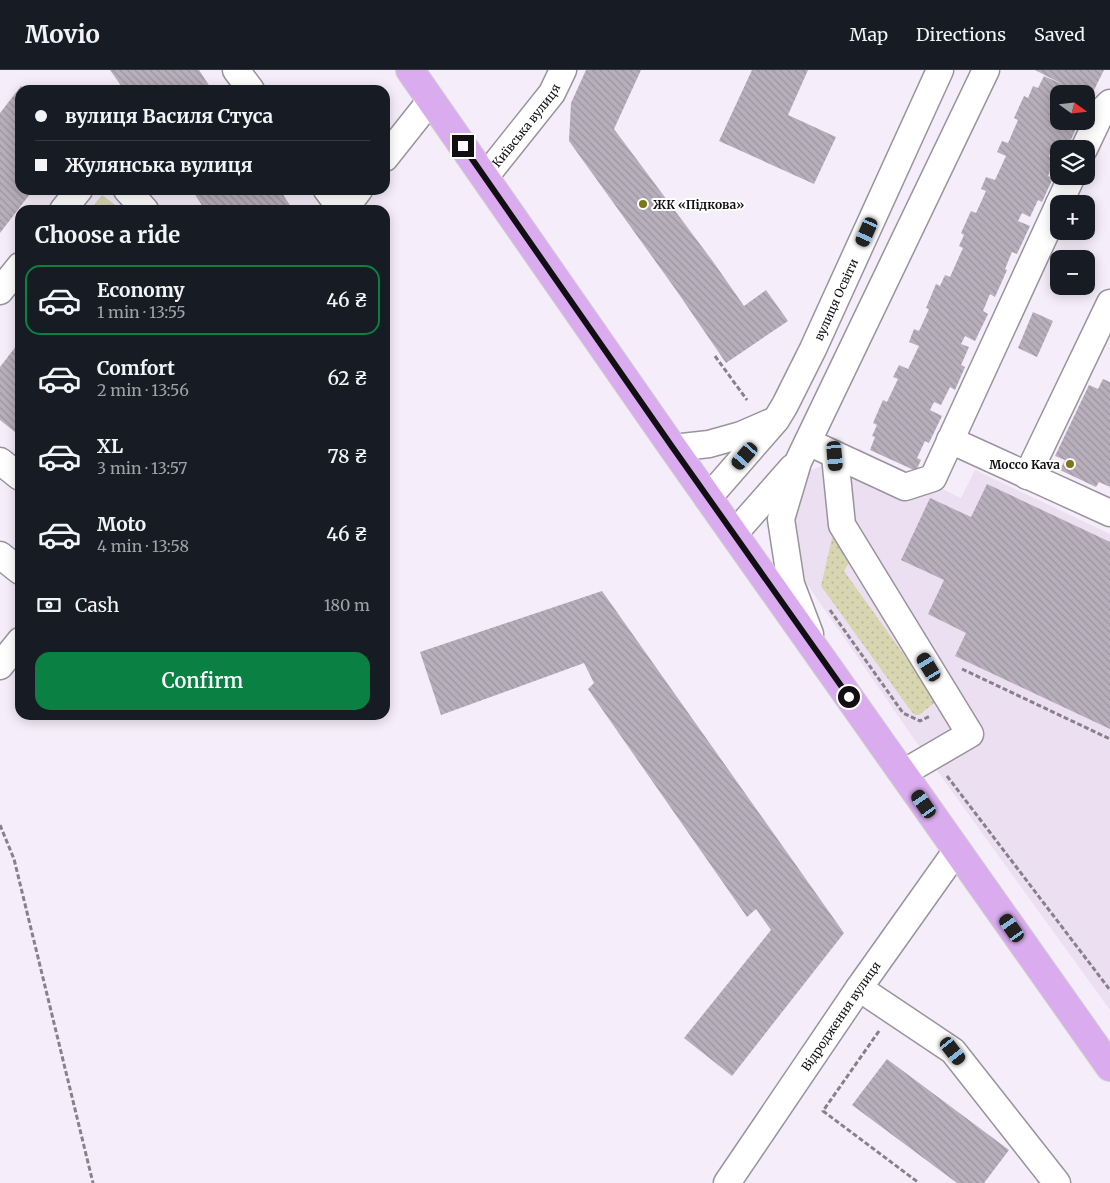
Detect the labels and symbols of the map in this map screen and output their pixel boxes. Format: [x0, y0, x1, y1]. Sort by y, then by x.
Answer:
street label: Київська вулиця [489, 81, 563, 170]
north arrow [1050, 85, 1095, 130]
route end [452, 135, 474, 157]
place label: ЖК «Підкова» [653, 197, 744, 212]
marker: ЖК «Підкова» [637, 198, 649, 210]
car [854, 215, 879, 249]
street label: вулиця Освіти [810, 256, 861, 343]
car [729, 440, 760, 472]
car [826, 440, 843, 472]
place label: Mocco Kava [989, 457, 1060, 472]
marker: Mocco Kava [1064, 458, 1076, 470]
car [914, 650, 943, 684]
route start [838, 686, 860, 708]
car [909, 787, 938, 821]
car [997, 911, 1026, 945]
street label: Відродження вулиця [798, 958, 883, 1073]
car [937, 1035, 968, 1067]

